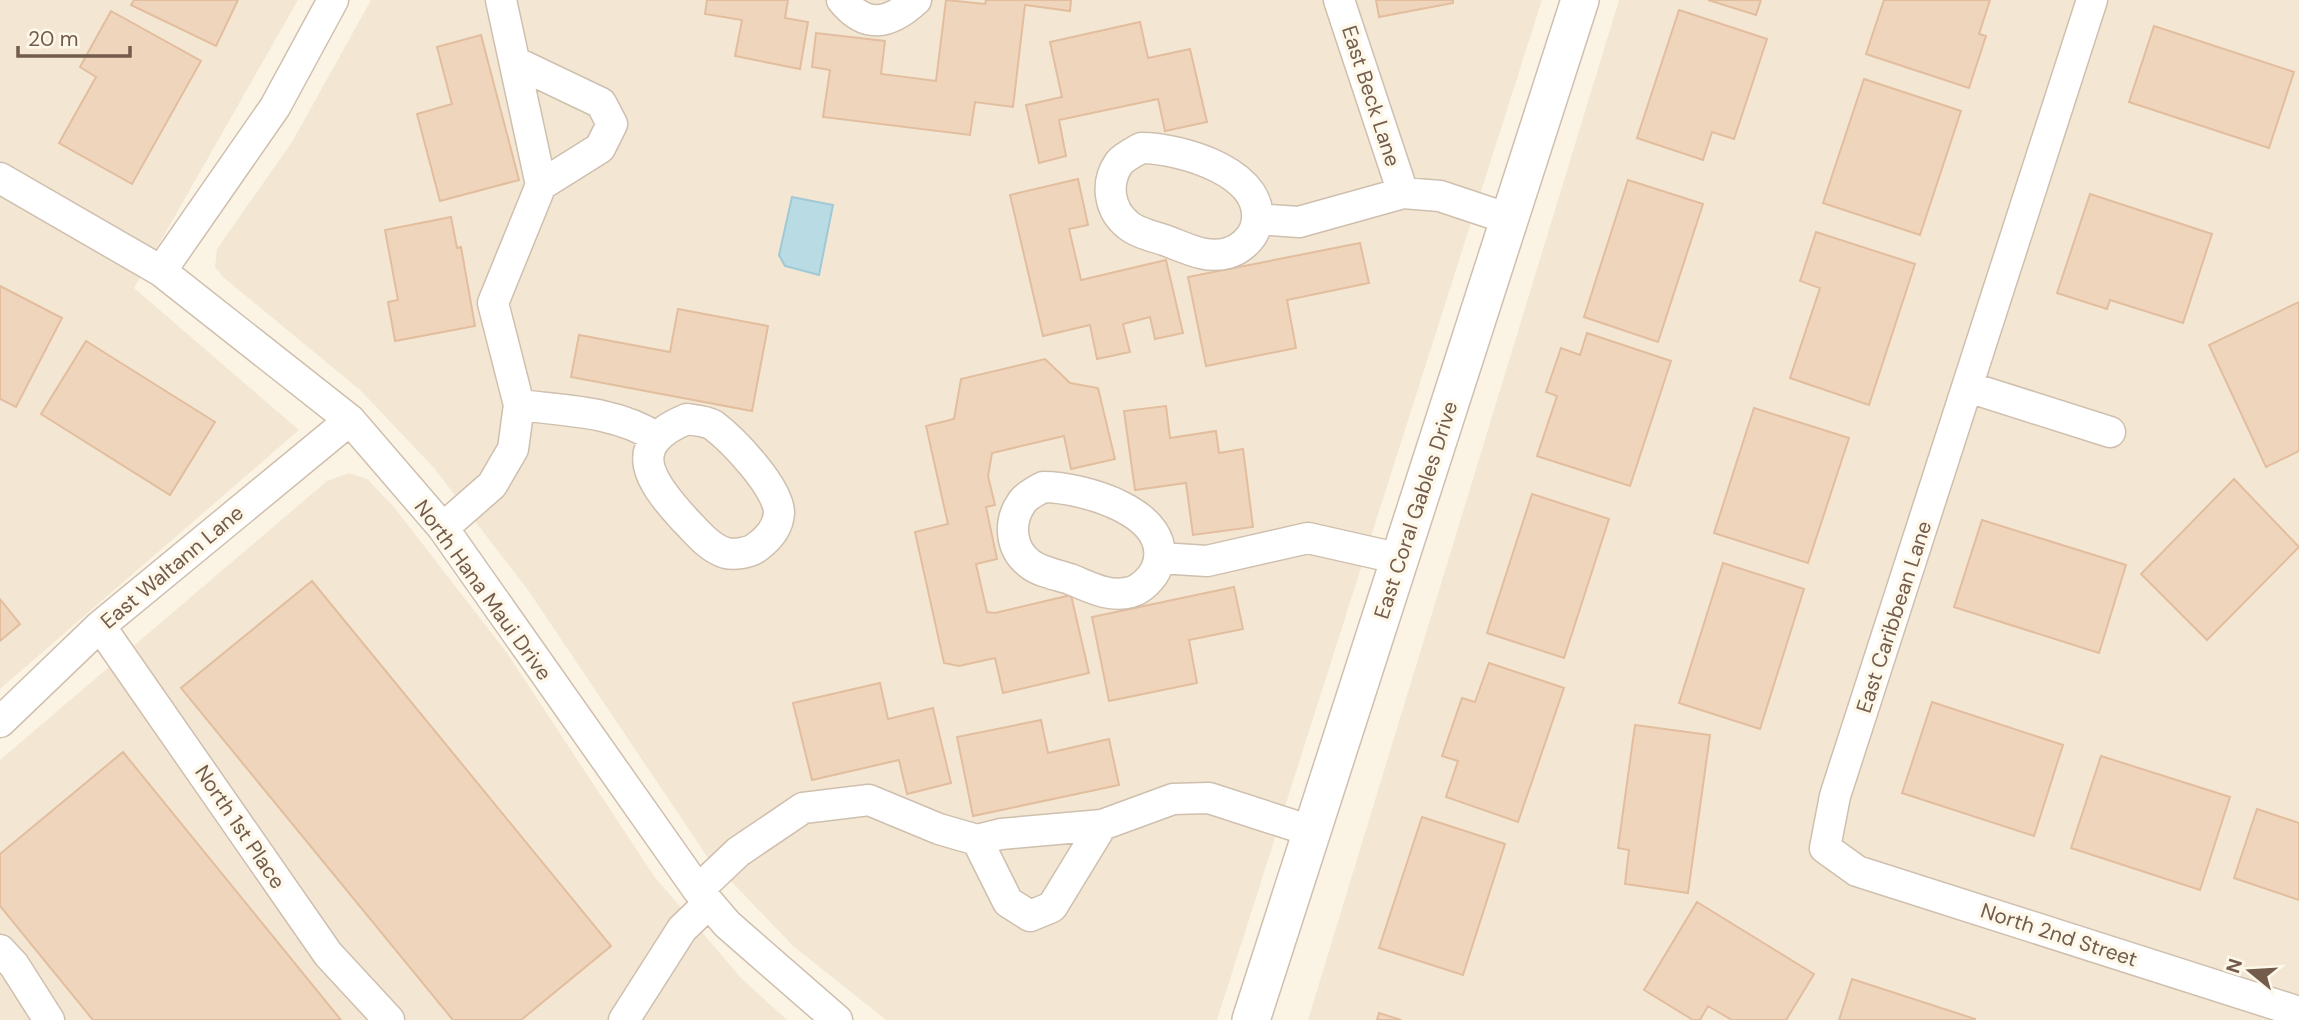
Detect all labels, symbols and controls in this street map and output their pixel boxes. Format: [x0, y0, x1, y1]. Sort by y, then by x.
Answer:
scale bar [18, 14, 130, 58]
street label: East Beck Lane [1335, 22, 1407, 170]
text: 20 m [28, 25, 79, 53]
street label: East Coral Gables Drive [1368, 398, 1464, 622]
street label: North Hana Maui Drive [408, 494, 558, 686]
street label: East Waltann Lane [95, 499, 249, 635]
street label: East Caribbean Lane [1850, 517, 1938, 717]
street label: North 1st Place [188, 760, 292, 894]
street label: North 2nd Street [1977, 896, 2141, 974]
north arrow [2215, 936, 2285, 1006]
text: N [2220, 955, 2248, 976]

